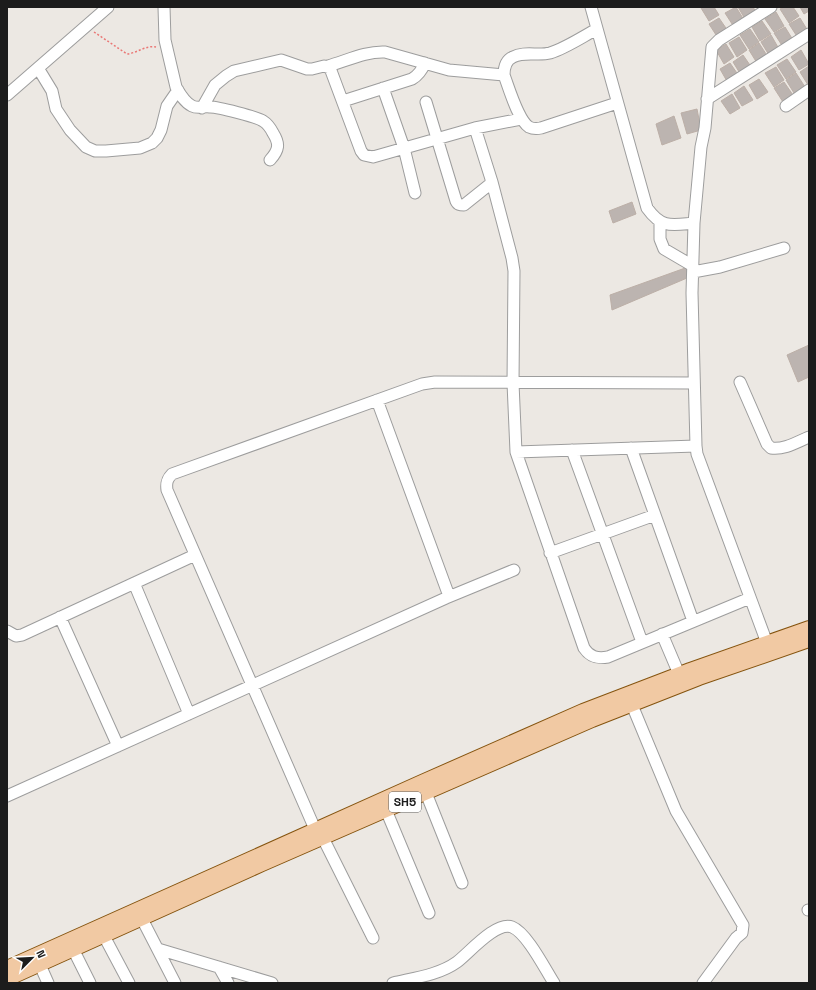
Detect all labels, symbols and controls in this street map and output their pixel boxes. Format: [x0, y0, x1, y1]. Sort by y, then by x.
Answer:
road number: SH5 [389, 792, 421, 812]
north arrow [12, 938, 52, 978]
text: N [33, 948, 49, 960]

